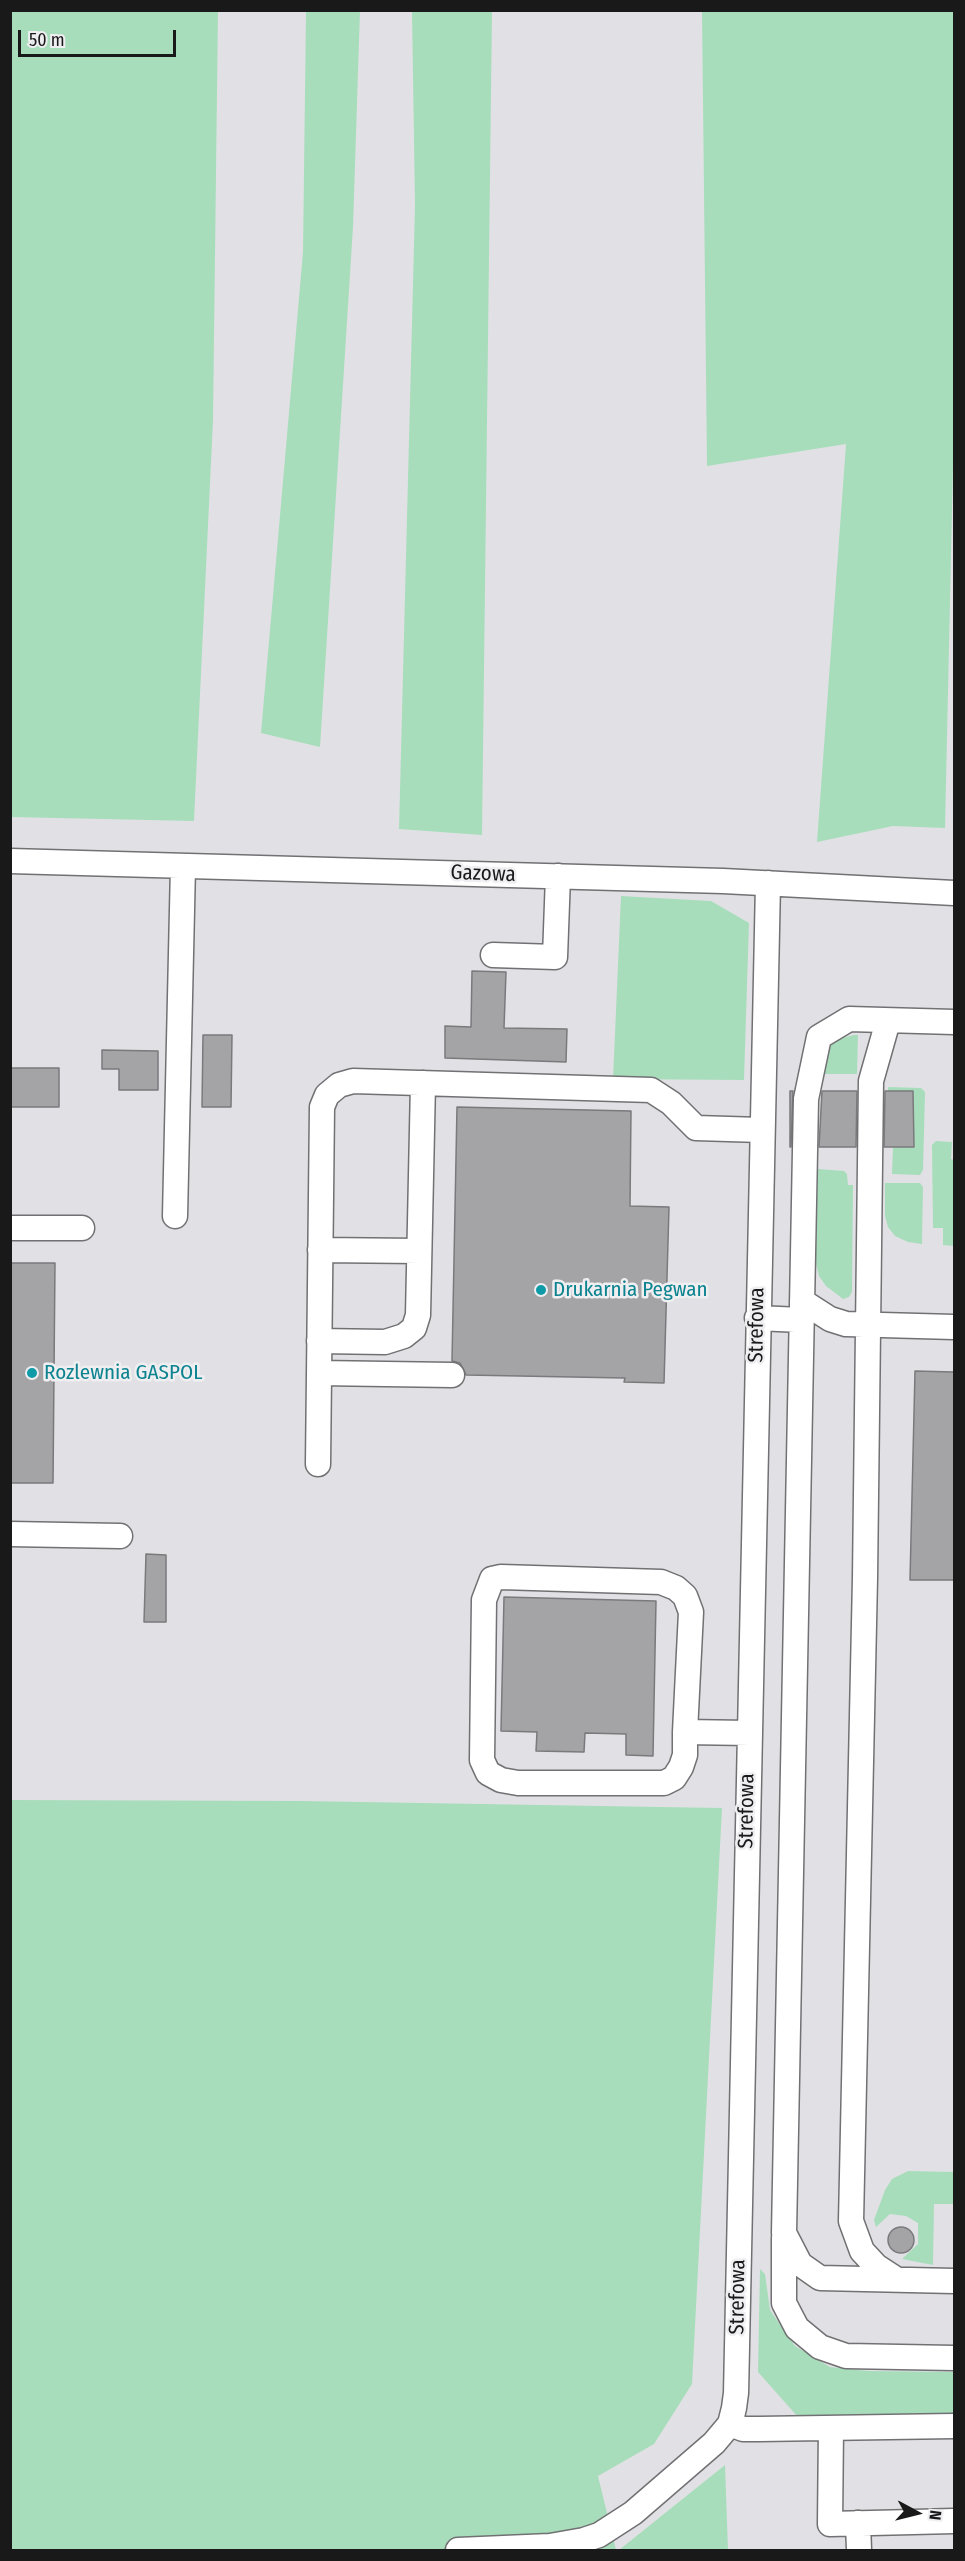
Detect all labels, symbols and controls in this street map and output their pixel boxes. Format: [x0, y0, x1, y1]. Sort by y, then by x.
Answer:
scale bar [21, 18, 178, 56]
text: 50 m [29, 29, 65, 51]
street label: Gazowa [450, 860, 516, 888]
place label: Drukarnia Pegwan [553, 1277, 708, 1303]
marker: Drukarnia Pegwan [534, 1283, 548, 1297]
street label: Strefowa [744, 1287, 770, 1363]
place label: Rozlewnia GASPOL [44, 1360, 202, 1386]
marker: Rozlewnia GASPOL [25, 1366, 39, 1380]
street label: Strefowa [734, 1773, 760, 1849]
street label: Strefowa [725, 2259, 751, 2335]
north arrow [887, 2483, 947, 2543]
text: N [925, 2509, 945, 2521]

